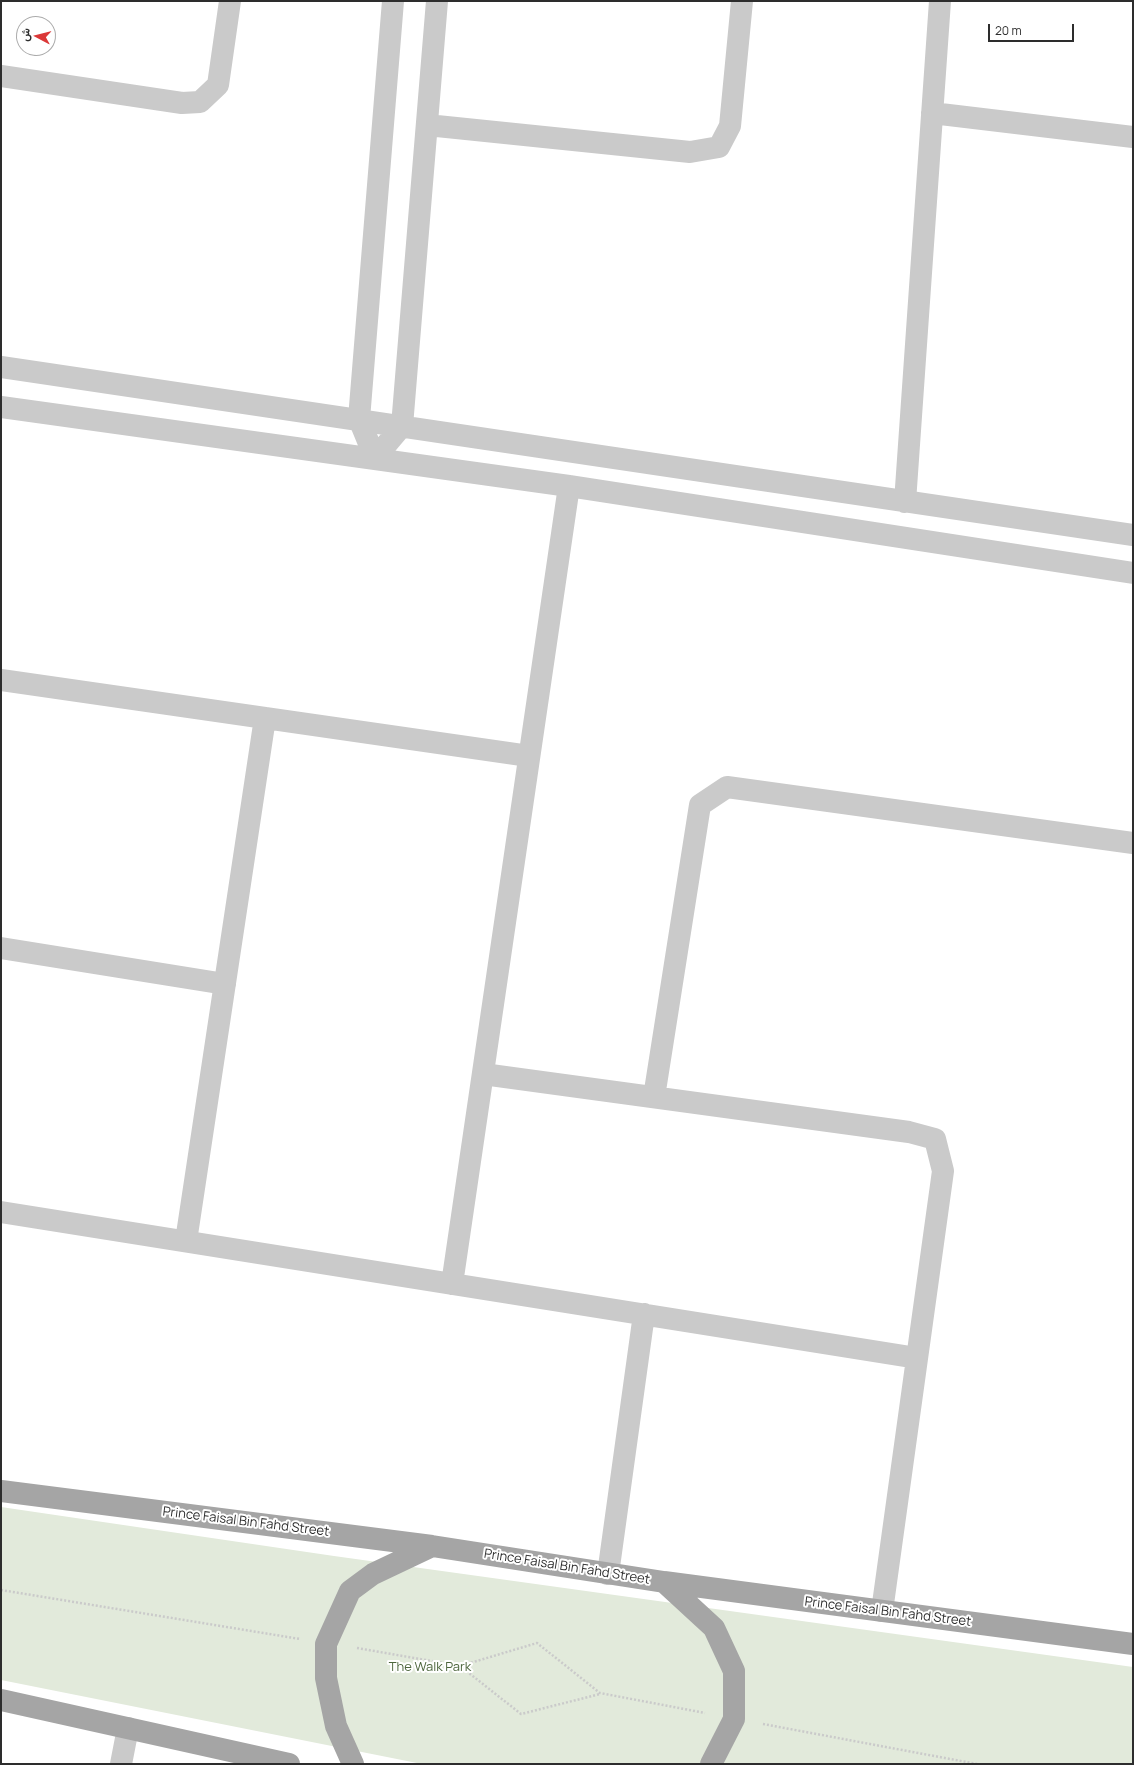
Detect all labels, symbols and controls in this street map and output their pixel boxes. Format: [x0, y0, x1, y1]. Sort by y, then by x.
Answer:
north arrow [16, 16, 56, 56]
scale bar [990, 16, 1076, 42]
text: 20 m [995, 22, 1022, 39]
text: ش [16, 27, 33, 42]
street label: Prince Faisal Bin Fahd Street [162, 1504, 330, 1540]
street label: Prince Faisal Bin Fahd Street [483, 1546, 651, 1588]
street label: Prince Faisal Bin Fahd Street [804, 1594, 972, 1630]
park label: The Walk Park [389, 1659, 471, 1675]

